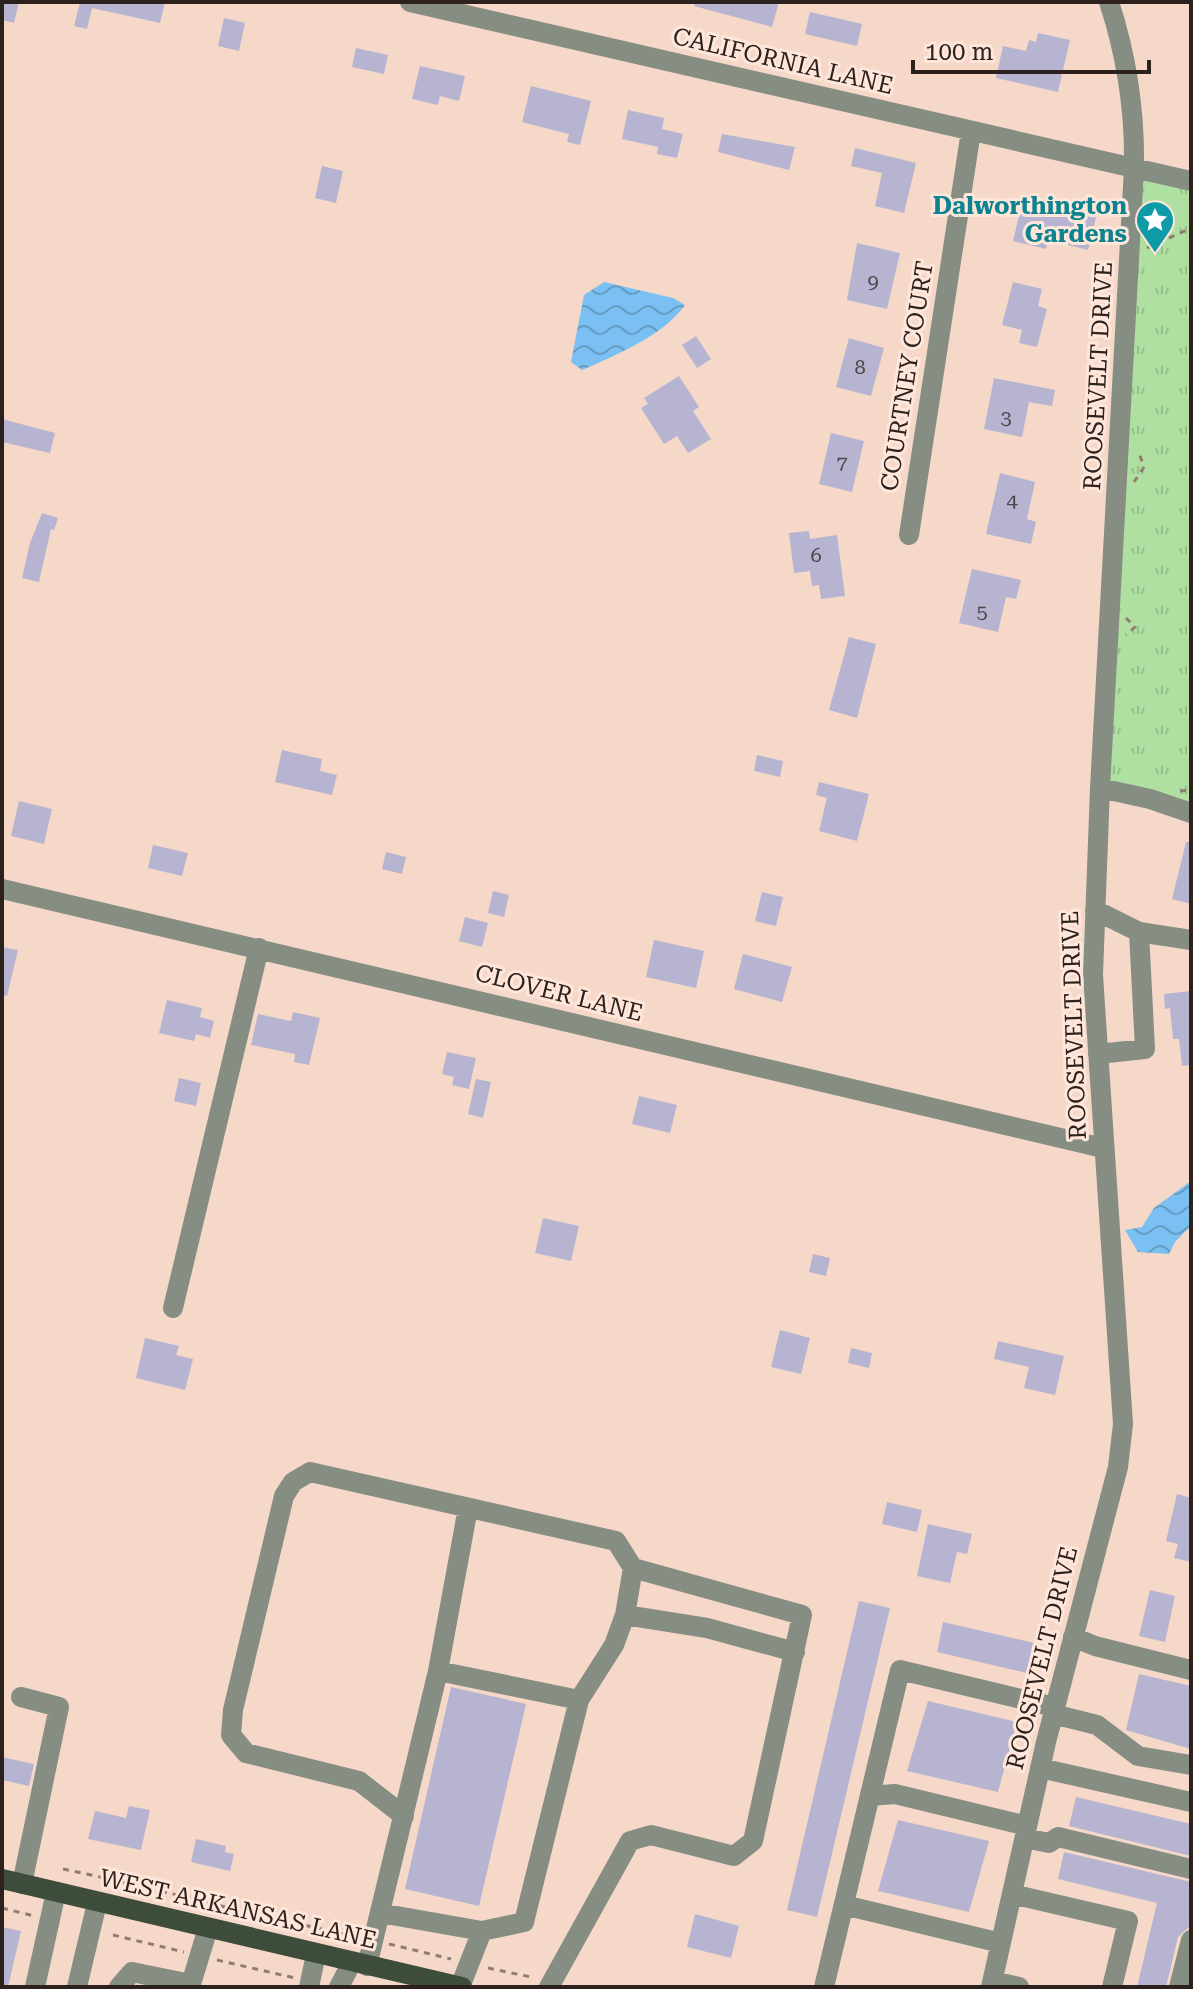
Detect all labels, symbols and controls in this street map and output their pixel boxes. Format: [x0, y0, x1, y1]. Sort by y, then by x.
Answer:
street label: CALIFORNIA LANE [670, 22, 896, 100]
scale bar [913, 24, 1149, 74]
text: 100 m [925, 38, 993, 66]
place label: Dalworthington Gardens [933, 192, 1127, 248]
place icon: Dalworthington Gardens [1134, 199, 1176, 254]
street label: COURTNEY COURT [875, 259, 939, 493]
street label: ROOSEVELT DRIVE [1078, 261, 1118, 491]
house number: 9 [867, 269, 879, 293]
house number: 8 [854, 355, 866, 379]
house number: 3 [1000, 405, 1012, 429]
house number: 7 [836, 451, 848, 475]
house number: 4 [1006, 488, 1018, 512]
house number: 6 [810, 543, 822, 567]
house number: 5 [976, 599, 988, 623]
street label: ROOSEVELT DRIVE [1056, 910, 1092, 1140]
street label: CLOVER LANE [472, 959, 646, 1027]
street label: ROOSEVELT DRIVE [1001, 1544, 1083, 1772]
street label: WEST ARKANSAS LANE [97, 1864, 379, 1954]

